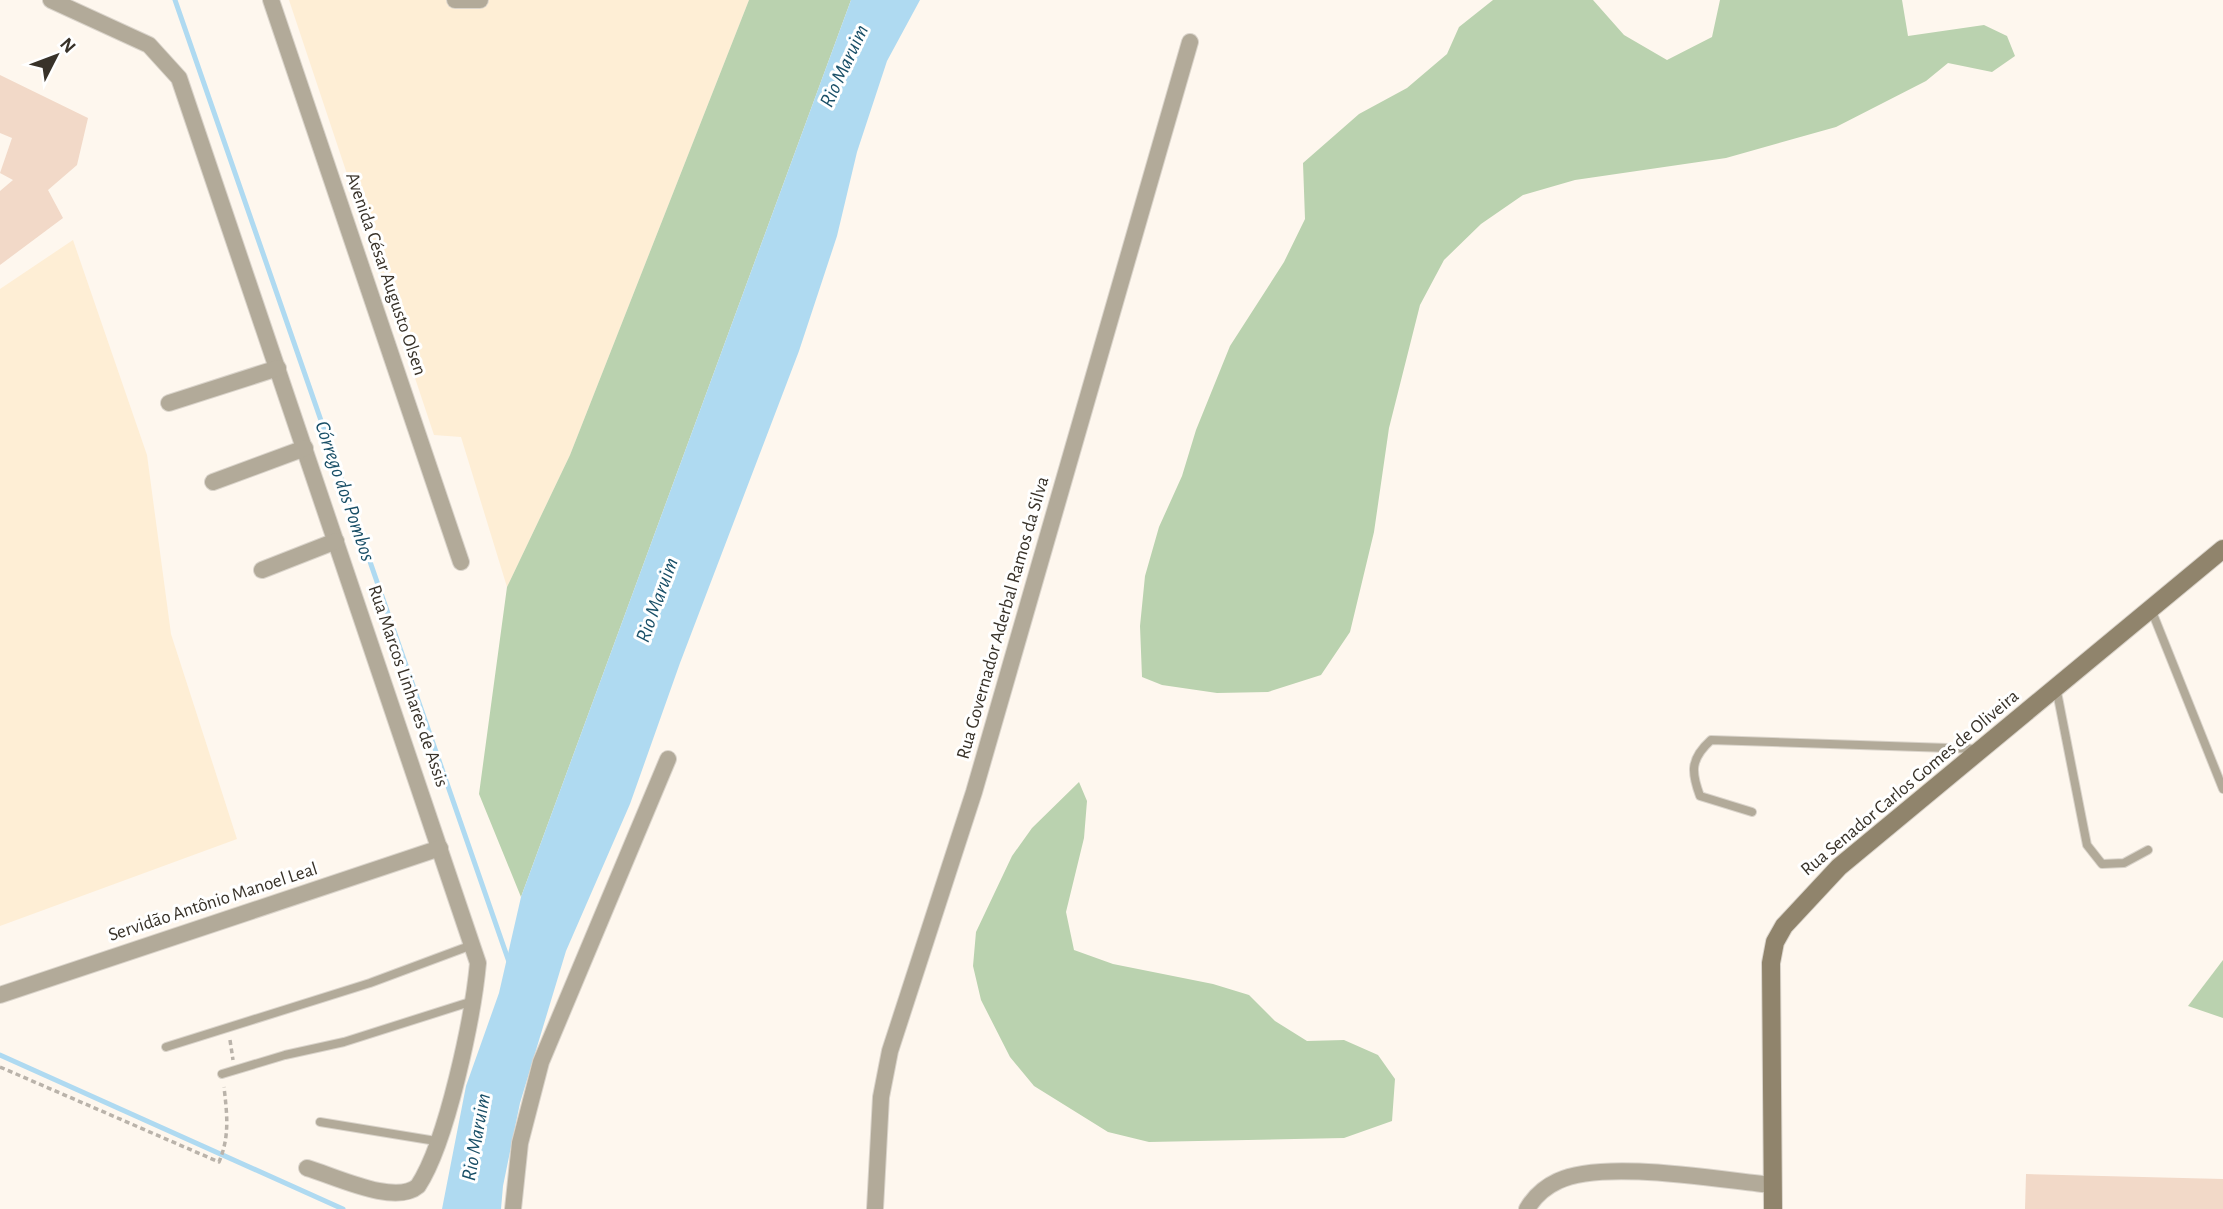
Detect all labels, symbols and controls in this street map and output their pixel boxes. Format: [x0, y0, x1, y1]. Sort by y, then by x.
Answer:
north arrow [21, 21, 91, 91]
water label: Rio Maruim [816, 22, 872, 110]
text: N [56, 34, 79, 57]
street label: Avenida César Augusto Olsen [342, 170, 430, 378]
water label: Córrego dos Pombos [311, 418, 379, 564]
street label: Rua Governador Aderbal Ramos da Silva [953, 474, 1053, 761]
water label: Rio Maruim [632, 555, 682, 645]
street label: Rua Marcos Linhares de Assis [364, 583, 452, 789]
street label: Rua Senador Carlos Gomes de Oliveira [1797, 686, 2023, 880]
street label: Servidão Antônio Manoel Leal [106, 859, 320, 945]
water label: Rio Maruim [458, 1092, 494, 1182]

